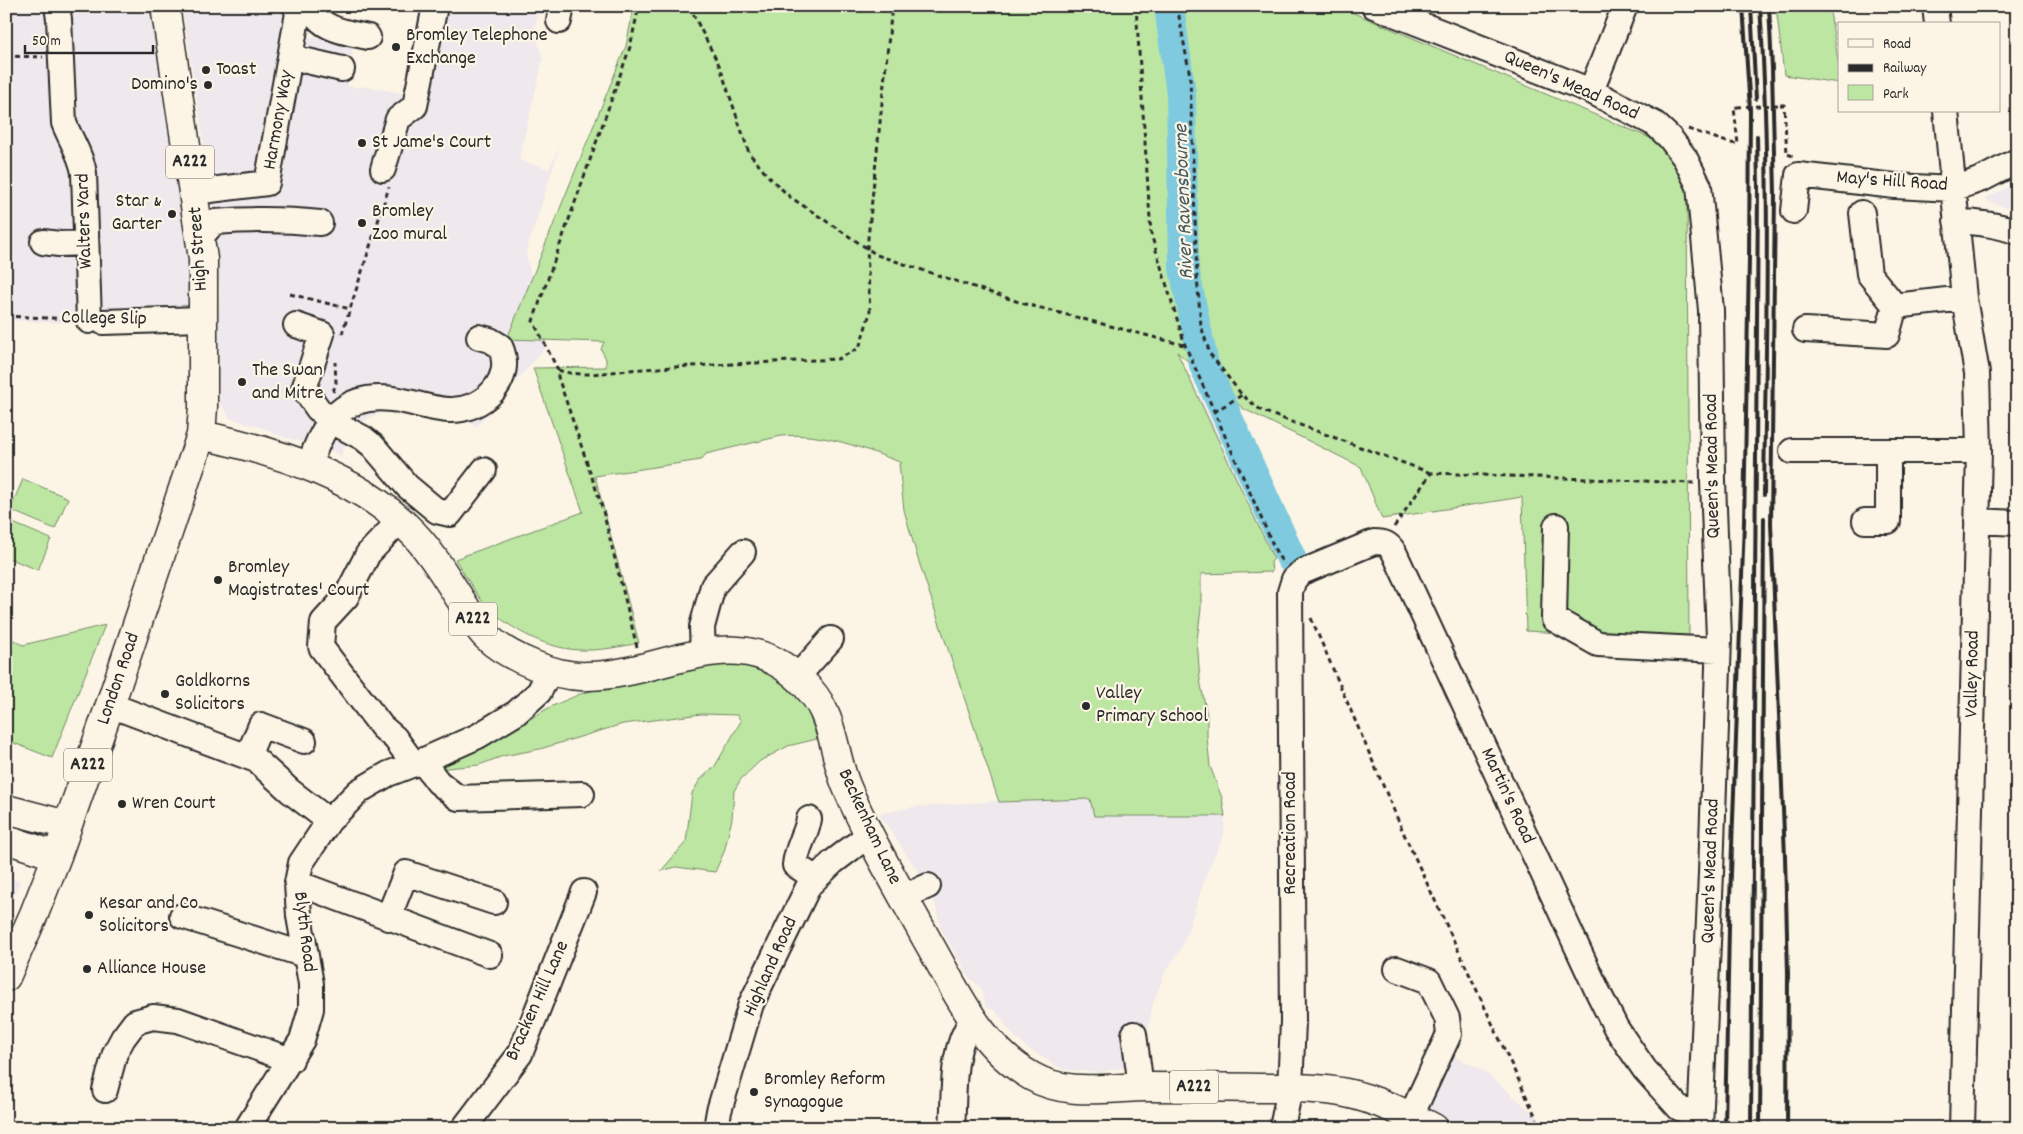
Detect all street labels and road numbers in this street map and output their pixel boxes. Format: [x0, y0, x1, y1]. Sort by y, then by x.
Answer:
street label: Queen's Mead Road [1499, 44, 1643, 128]
street label: Harmony Way [256, 67, 302, 172]
road number: A222 [166, 146, 214, 178]
street label: May's Hill Road [1835, 164, 1949, 200]
street label: Walters Yard [69, 173, 101, 269]
street label: High Street [182, 206, 216, 292]
street label: College Slip [61, 304, 147, 334]
street label: Queen's Mead Road [1698, 393, 1728, 539]
road number: A222 [449, 602, 497, 636]
street label: London Road [90, 629, 148, 729]
street label: Valley Road [1958, 630, 1988, 718]
street label: Martin's Road [1473, 743, 1541, 849]
road number: A222 [64, 748, 112, 782]
street label: Beckenham Lane [830, 764, 908, 890]
street label: Recreation Road [1277, 771, 1305, 895]
street label: Queen's Mead Road [1694, 798, 1728, 944]
street label: Blyth Road [285, 890, 323, 974]
street label: Highland Road [737, 913, 805, 1021]
street label: Bracken Hill Lane [499, 936, 577, 1066]
road number: A222 [1170, 1070, 1218, 1104]

